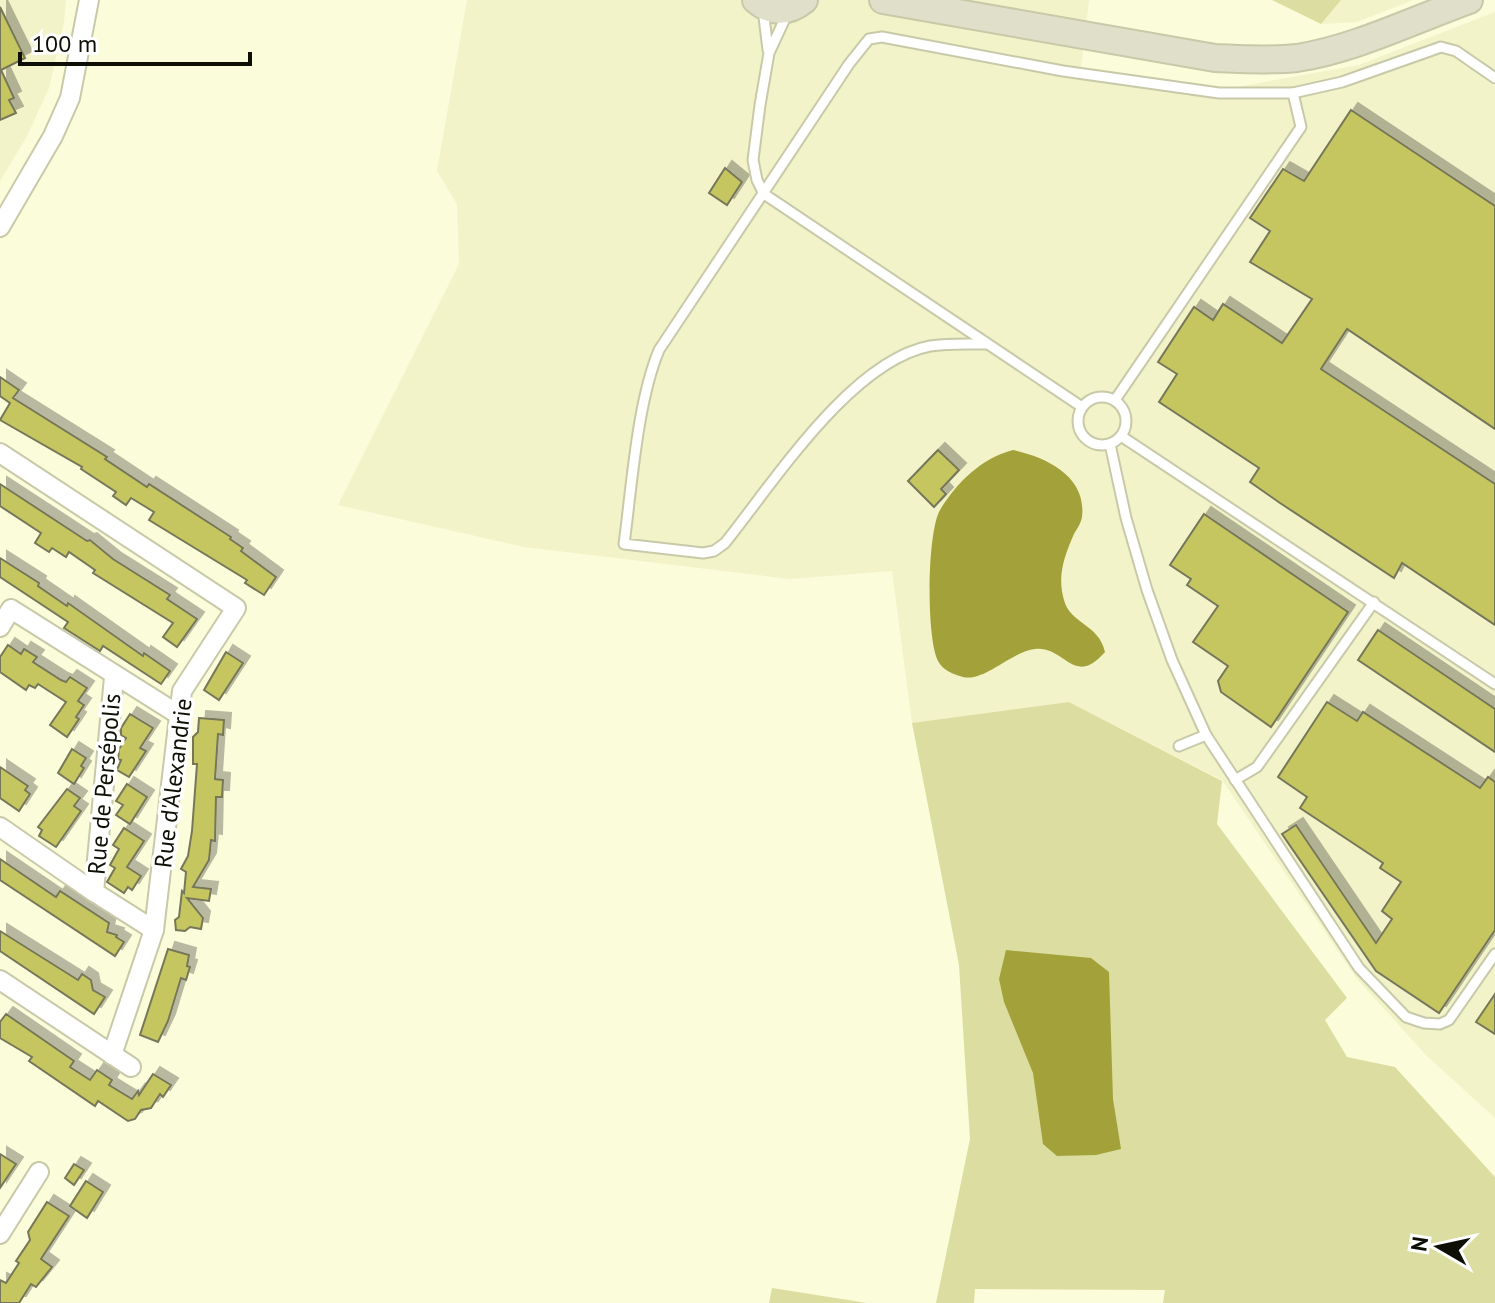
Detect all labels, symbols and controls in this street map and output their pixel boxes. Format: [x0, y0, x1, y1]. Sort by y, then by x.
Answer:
scale bar [20, 16, 250, 66]
text: 100 m [32, 28, 97, 59]
street label: Rue de Persépolis [81, 692, 127, 876]
street label: Rue d'Alexandrie [147, 696, 199, 870]
north arrow [1399, 1207, 1479, 1287]
text: N [1404, 1235, 1434, 1253]

